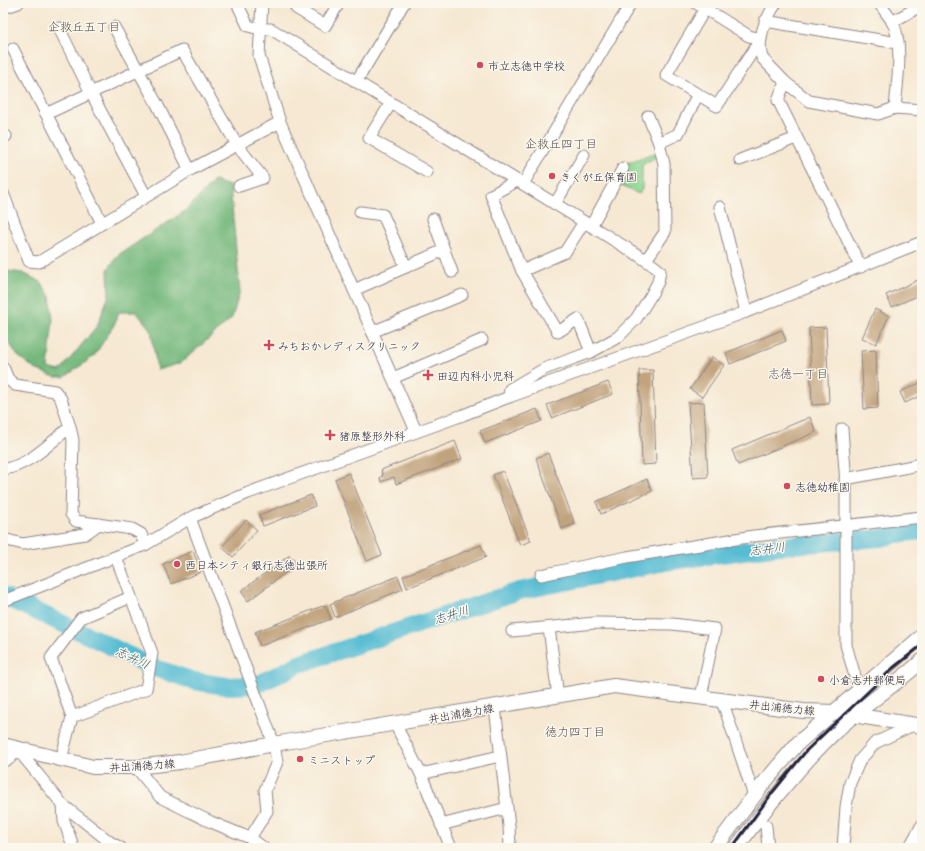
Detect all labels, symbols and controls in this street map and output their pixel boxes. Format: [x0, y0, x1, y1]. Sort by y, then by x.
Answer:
district label: 企救丘五丁目 [48, 17, 120, 35]
place label: 市立志徳中学校 [488, 57, 565, 74]
marker: 市立志徳中学校 [475, 60, 485, 70]
district label: 企救丘四丁目 [525, 134, 597, 152]
place label: きくが丘保育園 [560, 168, 637, 185]
marker: きくが丘保育園 [547, 171, 557, 181]
place label: みちおかレディスクリニック [278, 337, 421, 354]
marker: みちおかレディスクリニック [263, 339, 275, 351]
district label: 志徳一丁目 [768, 364, 828, 382]
place label: 田辺内科小児科 [437, 367, 514, 384]
marker: 田辺内科小児科 [422, 369, 434, 381]
place label: 猪原整形外科 [339, 427, 405, 444]
marker: 猪原整形外科 [324, 429, 336, 441]
place label: 志徳幼稚園 [795, 478, 850, 495]
marker: 志徳幼稚園 [782, 481, 792, 491]
water label: 志井川 [748, 537, 786, 559]
place label: 西日本シティ銀行志徳出張所 [185, 556, 328, 573]
marker: 西日本シティ銀行志徳出張所 [172, 559, 182, 569]
water label: 志井川 [431, 600, 471, 628]
water label: 志井川 [113, 641, 153, 673]
place label: 小倉志井郵便局 [829, 671, 906, 688]
marker: 小倉志井郵便局 [816, 674, 826, 684]
street label: 井出浦徳力線 [748, 695, 816, 719]
street label: 井出浦徳力線 [427, 699, 495, 727]
district label: 徳力四丁目 [545, 722, 605, 740]
place label: ミニストップ [308, 751, 375, 768]
street label: 井出浦徳力線 [108, 754, 176, 776]
marker: ミニストップ [295, 754, 305, 764]

